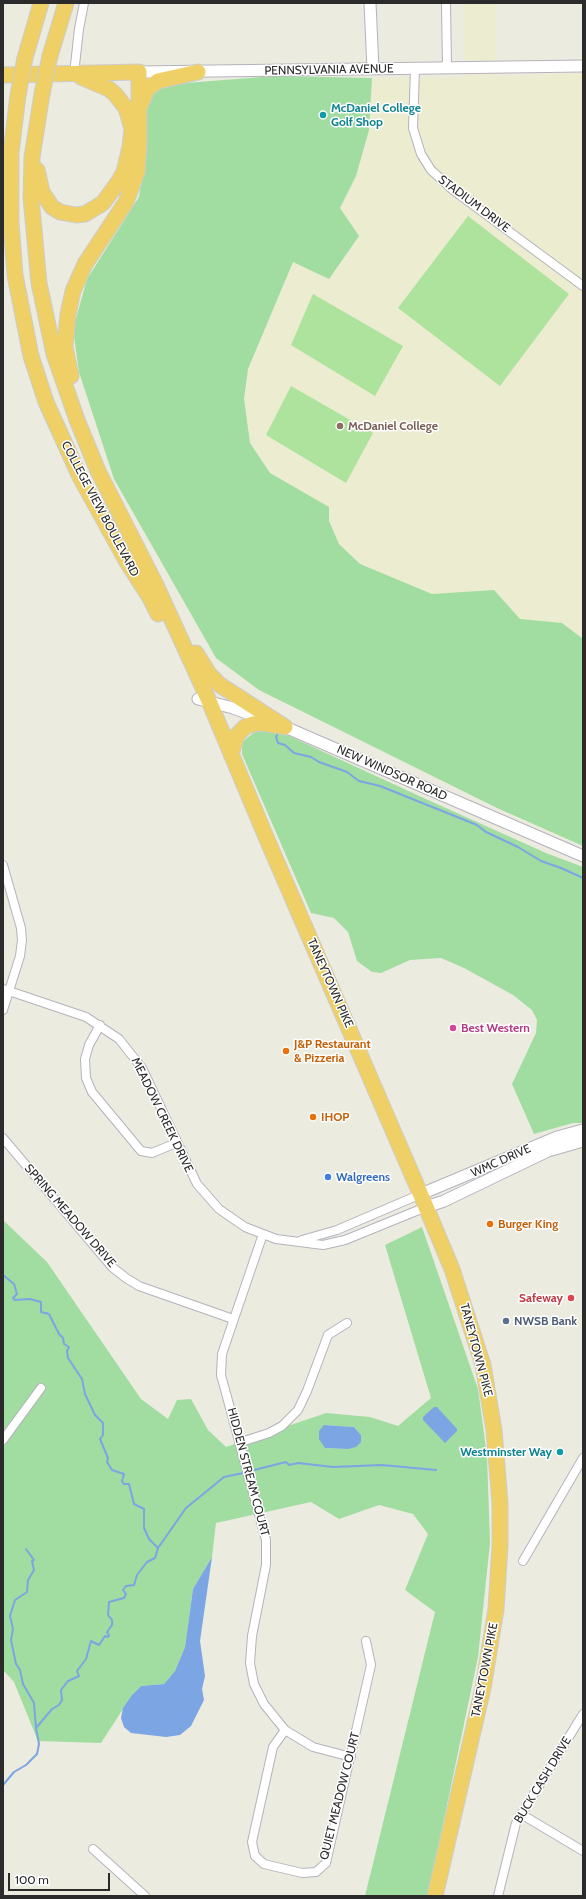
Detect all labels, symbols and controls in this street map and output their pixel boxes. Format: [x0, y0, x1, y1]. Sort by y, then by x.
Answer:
street label: PENNSYLVANIA AVENUE [264, 62, 394, 78]
place label: McDaniel College Golf Shop [331, 101, 421, 129]
marker: McDaniel College Golf Shop [318, 110, 328, 120]
street label: STADIUM DRIVE [435, 172, 513, 236]
place label: McDaniel College [348, 419, 438, 433]
marker: McDaniel College [335, 421, 345, 431]
street label: COLLEGE VIEW BOULEVARD [58, 439, 142, 579]
street label: NEW WINDSOR ROAD [335, 742, 449, 804]
street label: TANEYTOWN PIKE [304, 936, 356, 1030]
place label: Best Western [461, 1021, 530, 1035]
marker: Best Western [448, 1023, 458, 1033]
place label: J&P Restaurant & Pizzeria [294, 1037, 371, 1065]
marker: J&P Restaurant & Pizzeria [281, 1046, 291, 1056]
street label: MEADOW CREEK DRIVE [128, 1055, 196, 1175]
place label: IHOP [321, 1110, 349, 1124]
marker: IHOP [308, 1112, 318, 1122]
street label: WMC DRIVE [469, 1141, 533, 1181]
street label: SPRING MEADOW DRIVE [21, 1161, 119, 1271]
place label: Walgreens [336, 1170, 390, 1184]
marker: Walgreens [323, 1172, 333, 1182]
place label: Burger King [498, 1217, 558, 1231]
marker: Burger King [485, 1219, 495, 1229]
place label: Safeway [519, 1291, 563, 1305]
marker: Safeway [566, 1293, 576, 1303]
street label: TANEYTOWN PIKE [457, 1302, 495, 1398]
place label: NWSB Bank [514, 1314, 577, 1328]
marker: NWSB Bank [501, 1316, 511, 1326]
street label: HIDDEN STREAM COURT [224, 1406, 272, 1538]
place label: Westminster Way [460, 1445, 552, 1459]
marker: Westminster Way [555, 1447, 565, 1457]
street label: TANEYTOWN PIKE [469, 1621, 501, 1719]
street label: QUIET MEADOW COURT [317, 1731, 363, 1861]
street label: BUCK CASH DRIVE [511, 1734, 575, 1826]
scale bar [10, 1865, 112, 1891]
text: 100 m [15, 1872, 49, 1887]

